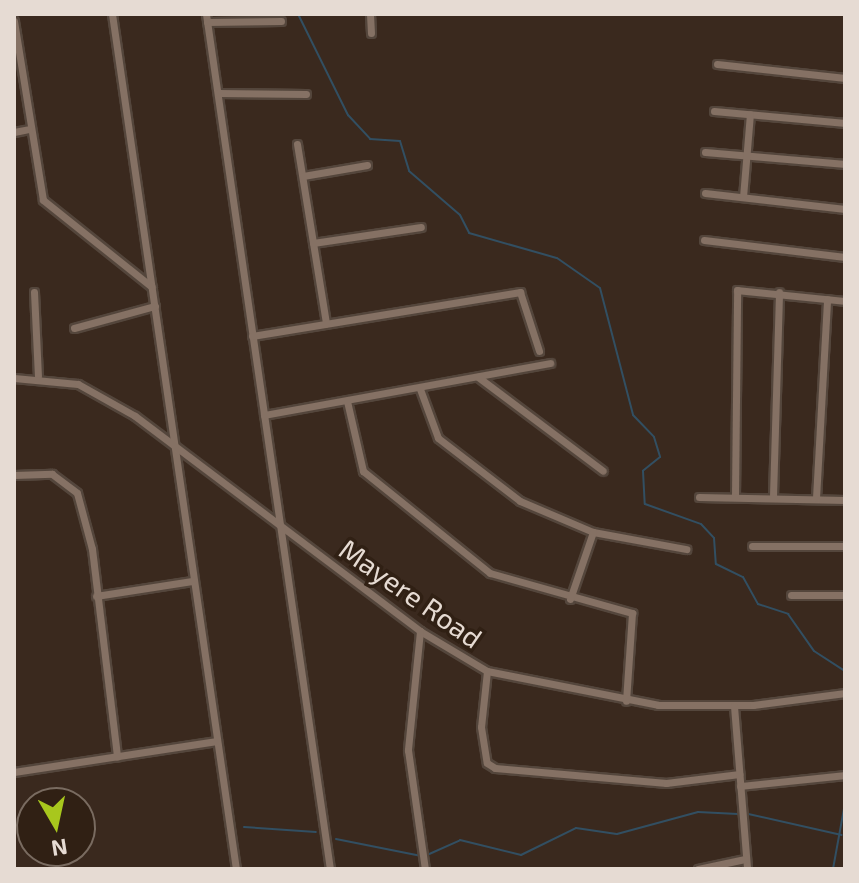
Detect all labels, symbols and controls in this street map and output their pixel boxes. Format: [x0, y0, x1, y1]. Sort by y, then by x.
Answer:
street label: Mayere Road [333, 532, 489, 654]
north arrow [16, 787, 96, 867]
text: N [50, 835, 69, 863]

